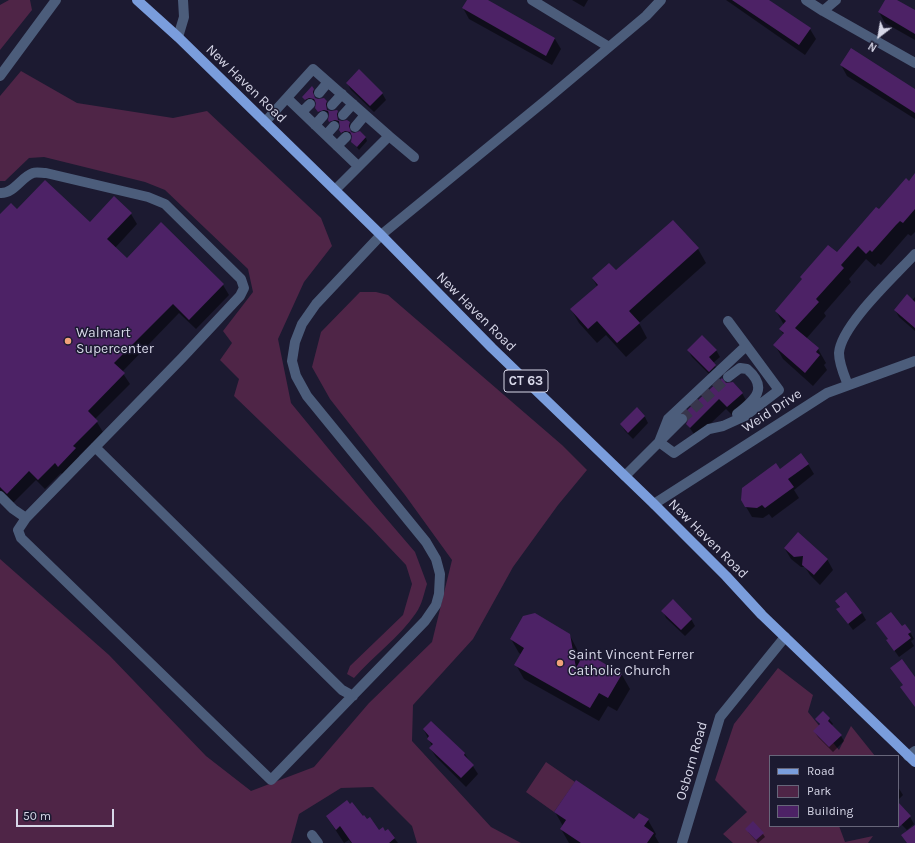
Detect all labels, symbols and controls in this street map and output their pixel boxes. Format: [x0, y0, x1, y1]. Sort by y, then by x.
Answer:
north arrow [859, 16, 899, 56]
text: N [866, 39, 879, 54]
street label: New Haven Road [202, 41, 290, 127]
street label: New Haven Road [433, 269, 519, 355]
place label: Walmart Supercenter [76, 325, 154, 358]
marker: Walmart Supercenter [63, 336, 73, 346]
road number: CT 63 [504, 370, 548, 392]
street label: Weid Drive [739, 386, 805, 436]
street label: New Haven Road [665, 496, 751, 582]
place label: Saint Vincent Ferrer Catholic Church [568, 647, 694, 680]
marker: Saint Vincent Ferrer Catholic Church [555, 658, 565, 668]
street label: Osborn Road [673, 720, 711, 802]
legend [769, 755, 899, 827]
text: Road [807, 764, 835, 778]
text: Park [807, 784, 831, 798]
scale bar [18, 801, 116, 827]
text: Building [807, 804, 853, 818]
text: 50 m [23, 809, 51, 823]

